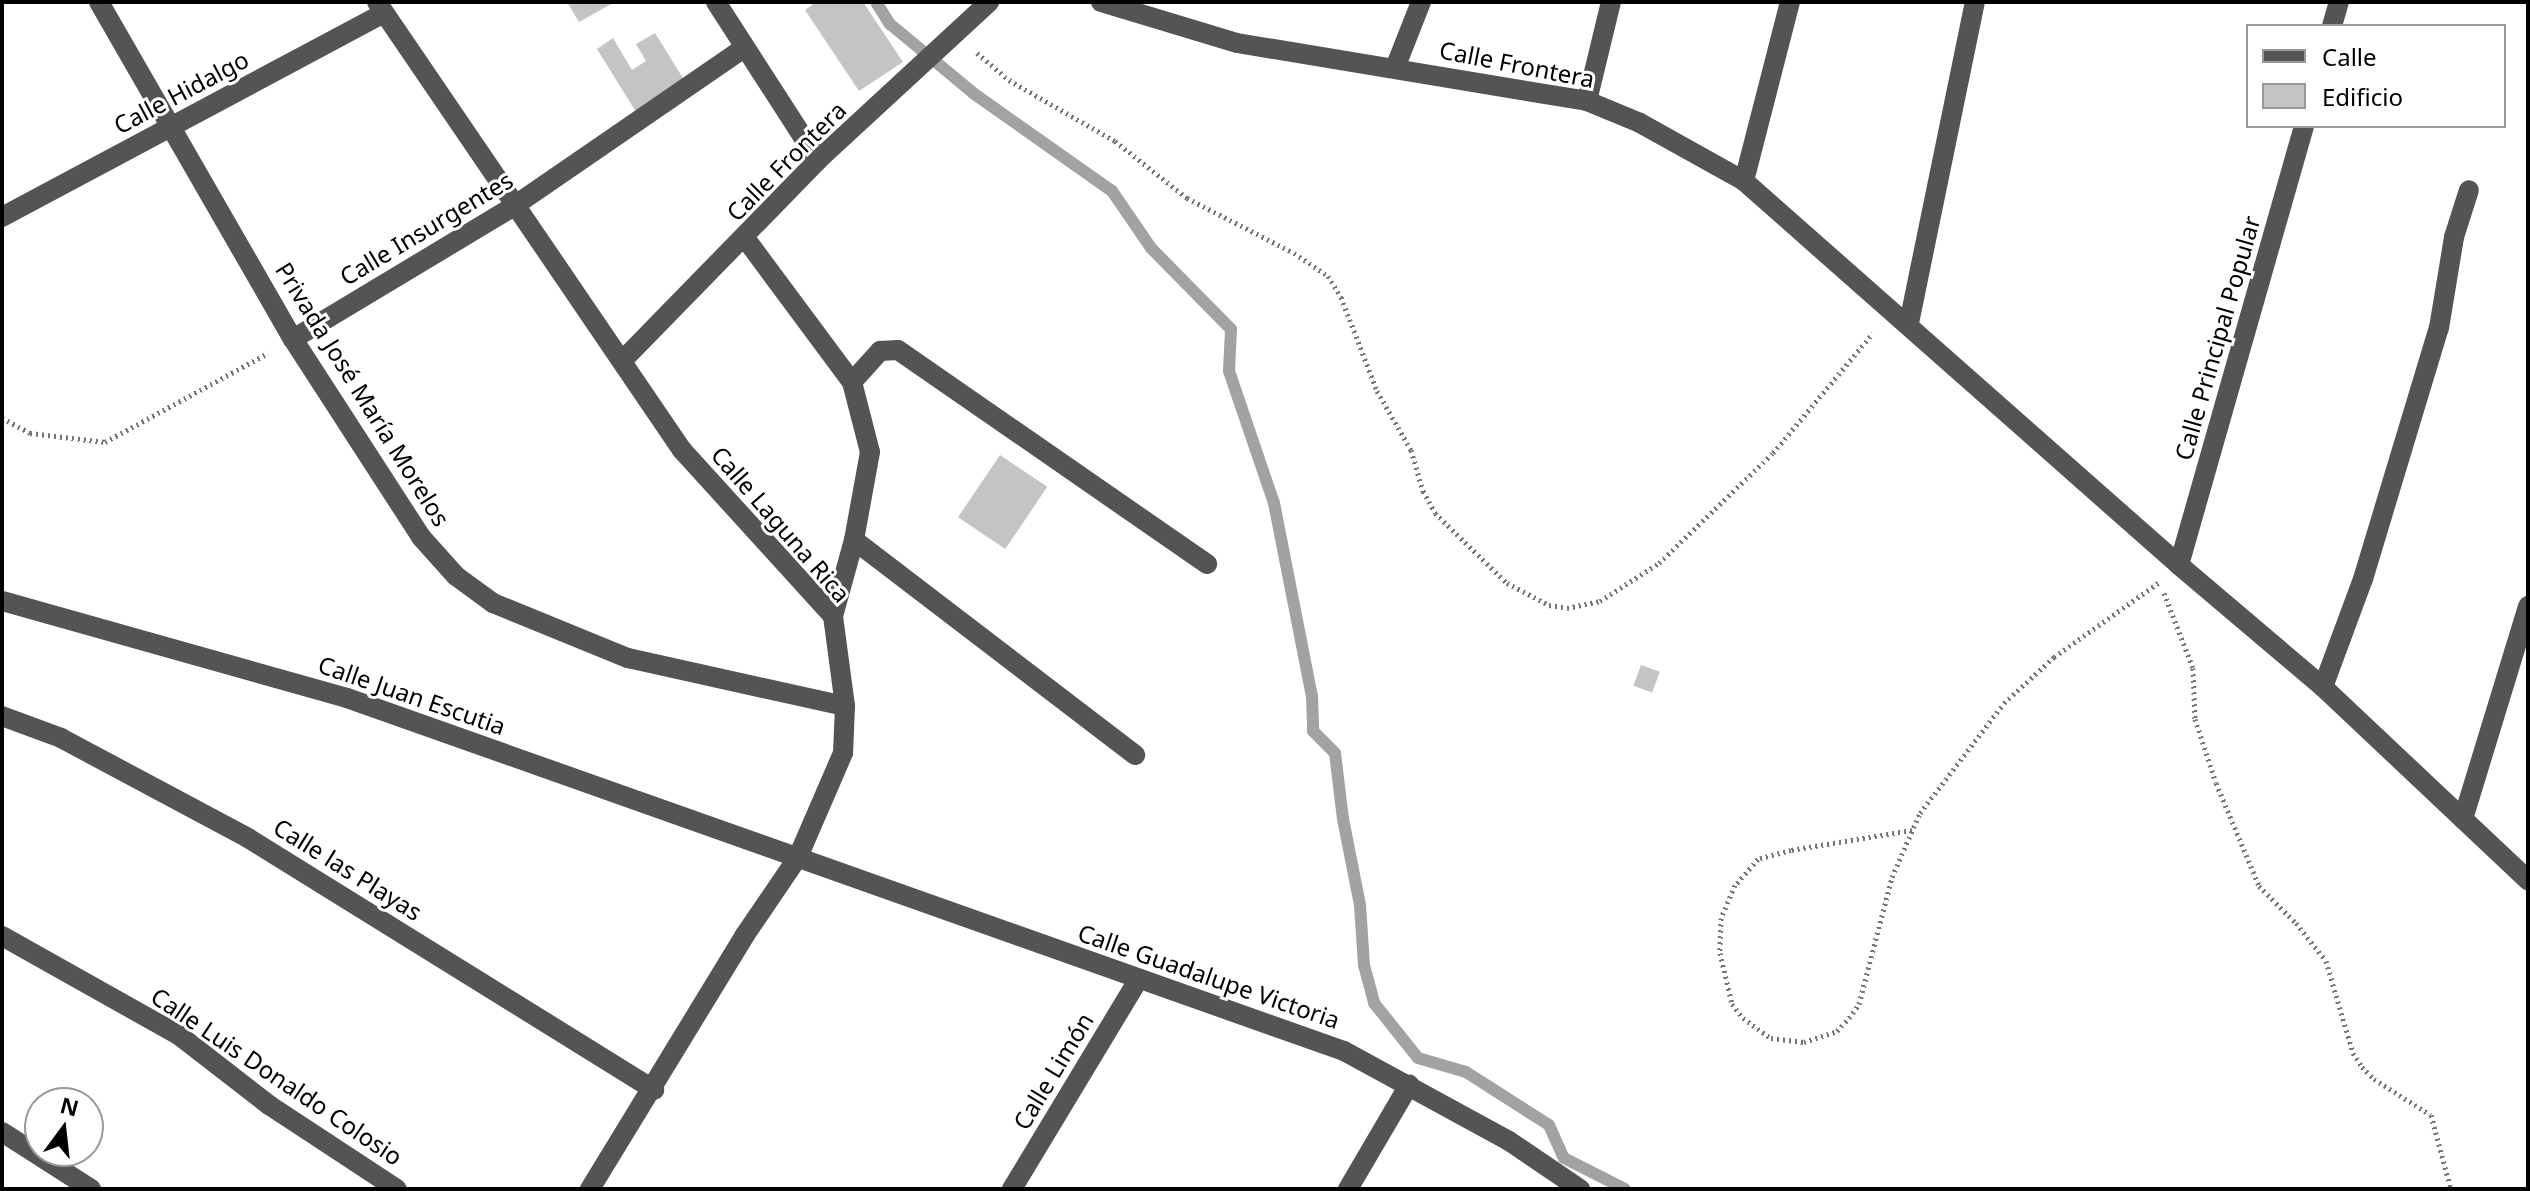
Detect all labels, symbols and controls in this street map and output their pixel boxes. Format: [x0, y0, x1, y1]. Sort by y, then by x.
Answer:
legend [2246, 24, 2506, 128]
street label: Calle Frontera [1437, 35, 1597, 93]
text: Calle [2322, 40, 2377, 73]
street label: Calle Hidalgo [109, 44, 253, 140]
text: Edificio [2322, 80, 2403, 113]
street label: Calle Frontera [720, 95, 852, 227]
street label: Calle Insurgentes [334, 165, 518, 291]
street label: Calle Principal Popular [2168, 213, 2266, 463]
street label: Privada José María Morelos [270, 257, 456, 531]
street label: Calle Laguna Rica [705, 440, 857, 608]
street label: Calle Juan Escutia [315, 649, 509, 741]
street label: Calle las Playas [268, 812, 428, 926]
street label: Calle Guadalupe Victoria [1074, 918, 1344, 1034]
street label: Calle Luis Donaldo Colosio [146, 981, 408, 1171]
street label: Calle Limón [1007, 1007, 1099, 1135]
north arrow [24, 1087, 104, 1167]
text: N [57, 1089, 82, 1123]

